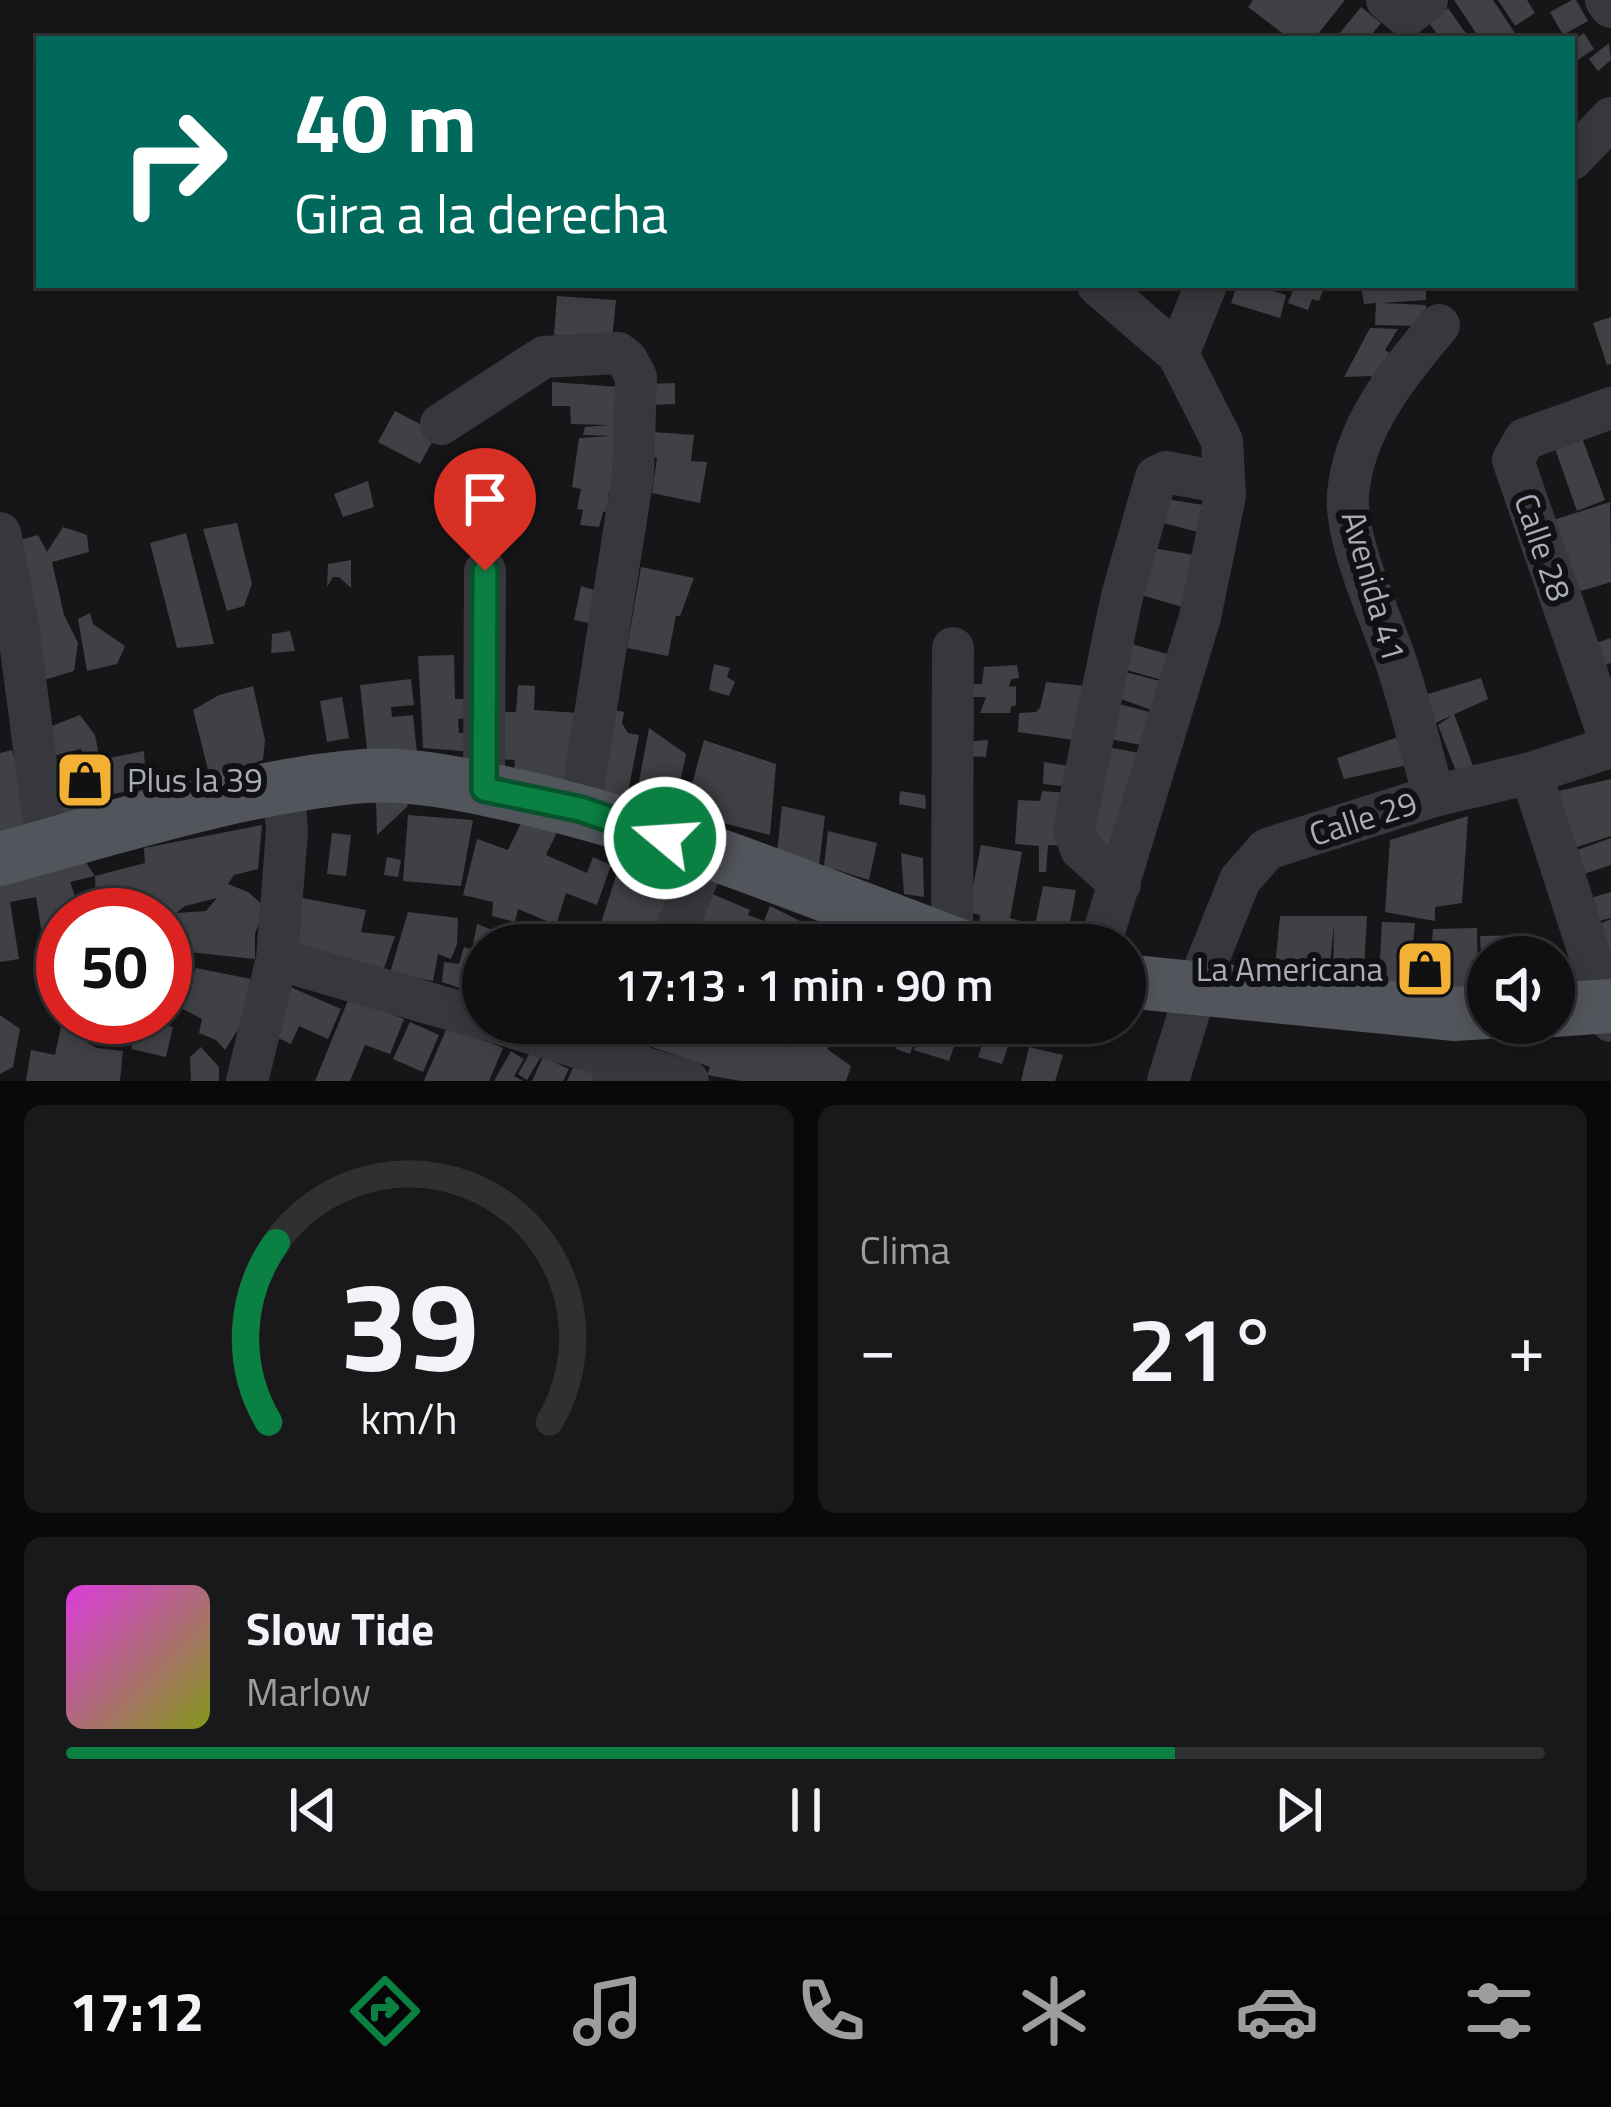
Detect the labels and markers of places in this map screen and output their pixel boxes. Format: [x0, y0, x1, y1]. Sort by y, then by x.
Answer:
pin [434, 448, 536, 571]
shop icon: Plus la 39 [54, 749, 116, 811]
place label: Plus la 39 [127, 755, 263, 805]
shop icon: La Americana [1394, 938, 1456, 1000]
place label: La Americana [1196, 944, 1383, 994]

